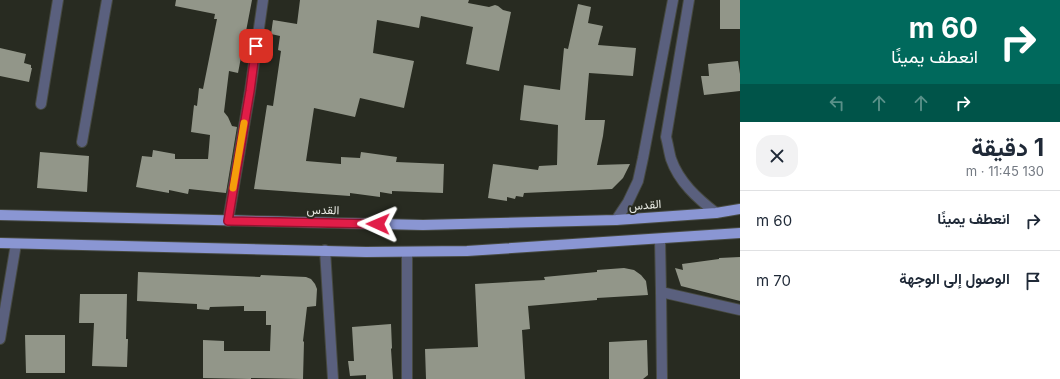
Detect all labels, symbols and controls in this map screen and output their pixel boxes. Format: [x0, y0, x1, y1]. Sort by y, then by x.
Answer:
text: 60 m [909, 11, 978, 45]
icon: right [992, 16, 1044, 68]
pin [239, 29, 273, 63]
icon: arrive [245, 35, 267, 57]
text: انعطف يمينًا [891, 46, 978, 67]
icon: left [826, 92, 848, 114]
icon: ahead [868, 92, 890, 114]
icon: ahead [910, 92, 932, 114]
icon: right [952, 92, 974, 114]
text: 1 دقيقة [971, 133, 1044, 162]
button: close [756, 135, 798, 177]
text: 130 m · 11:45 [966, 163, 1044, 179]
street label: القدس [628, 196, 662, 214]
street label: القدس [306, 202, 340, 218]
position arrow [357, 203, 399, 245]
text: انعطف يمينًا [937, 209, 1010, 228]
icon: right [1022, 210, 1044, 232]
text: 60 m [756, 211, 792, 230]
text: الوصول إلى الوجهة [899, 269, 1010, 288]
icon: arrive [1022, 270, 1044, 292]
text: 70 m [756, 271, 791, 290]

